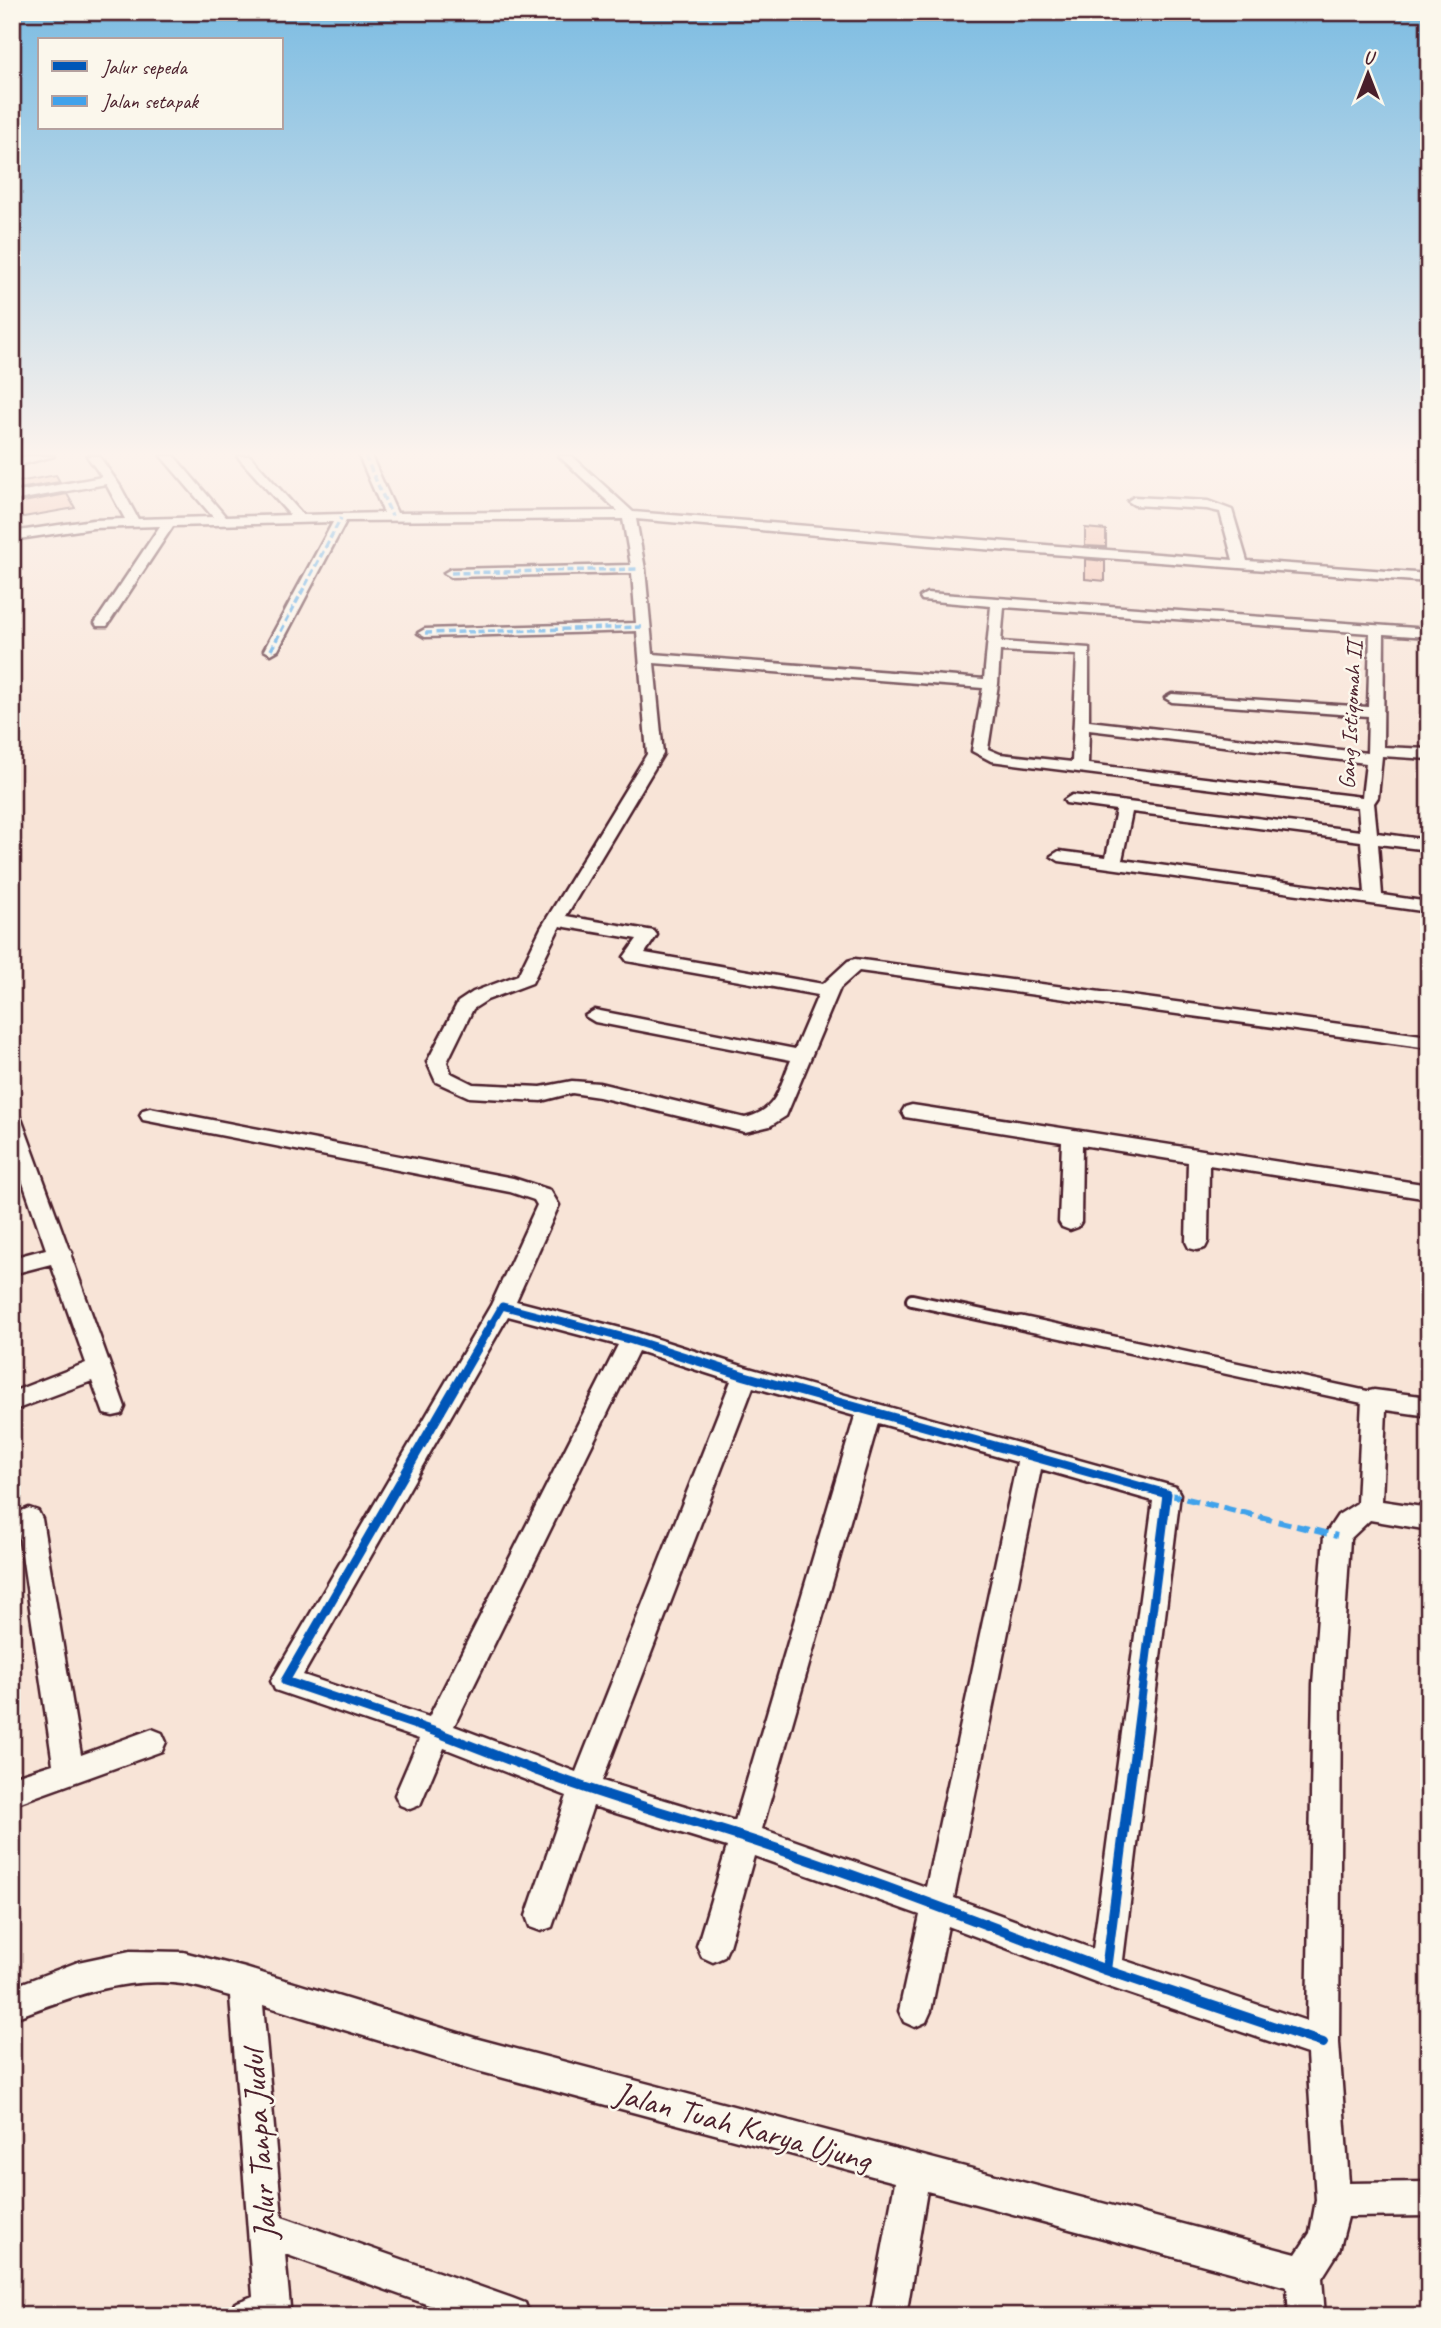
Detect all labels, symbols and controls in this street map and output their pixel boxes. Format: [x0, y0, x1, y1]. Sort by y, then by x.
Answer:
legend [38, 38, 284, 130]
north arrow [1332, 38, 1402, 108]
text: U [1363, 46, 1376, 70]
text: Jalur sepeda [101, 54, 188, 80]
text: Jalan setapak [101, 88, 199, 114]
street label: Gang Istiqomah II [1332, 635, 1369, 790]
street label: Jalur Tanpa Judul [231, 2043, 287, 2243]
street label: Jalan Tuah Karya Ujung [608, 2071, 878, 2181]

